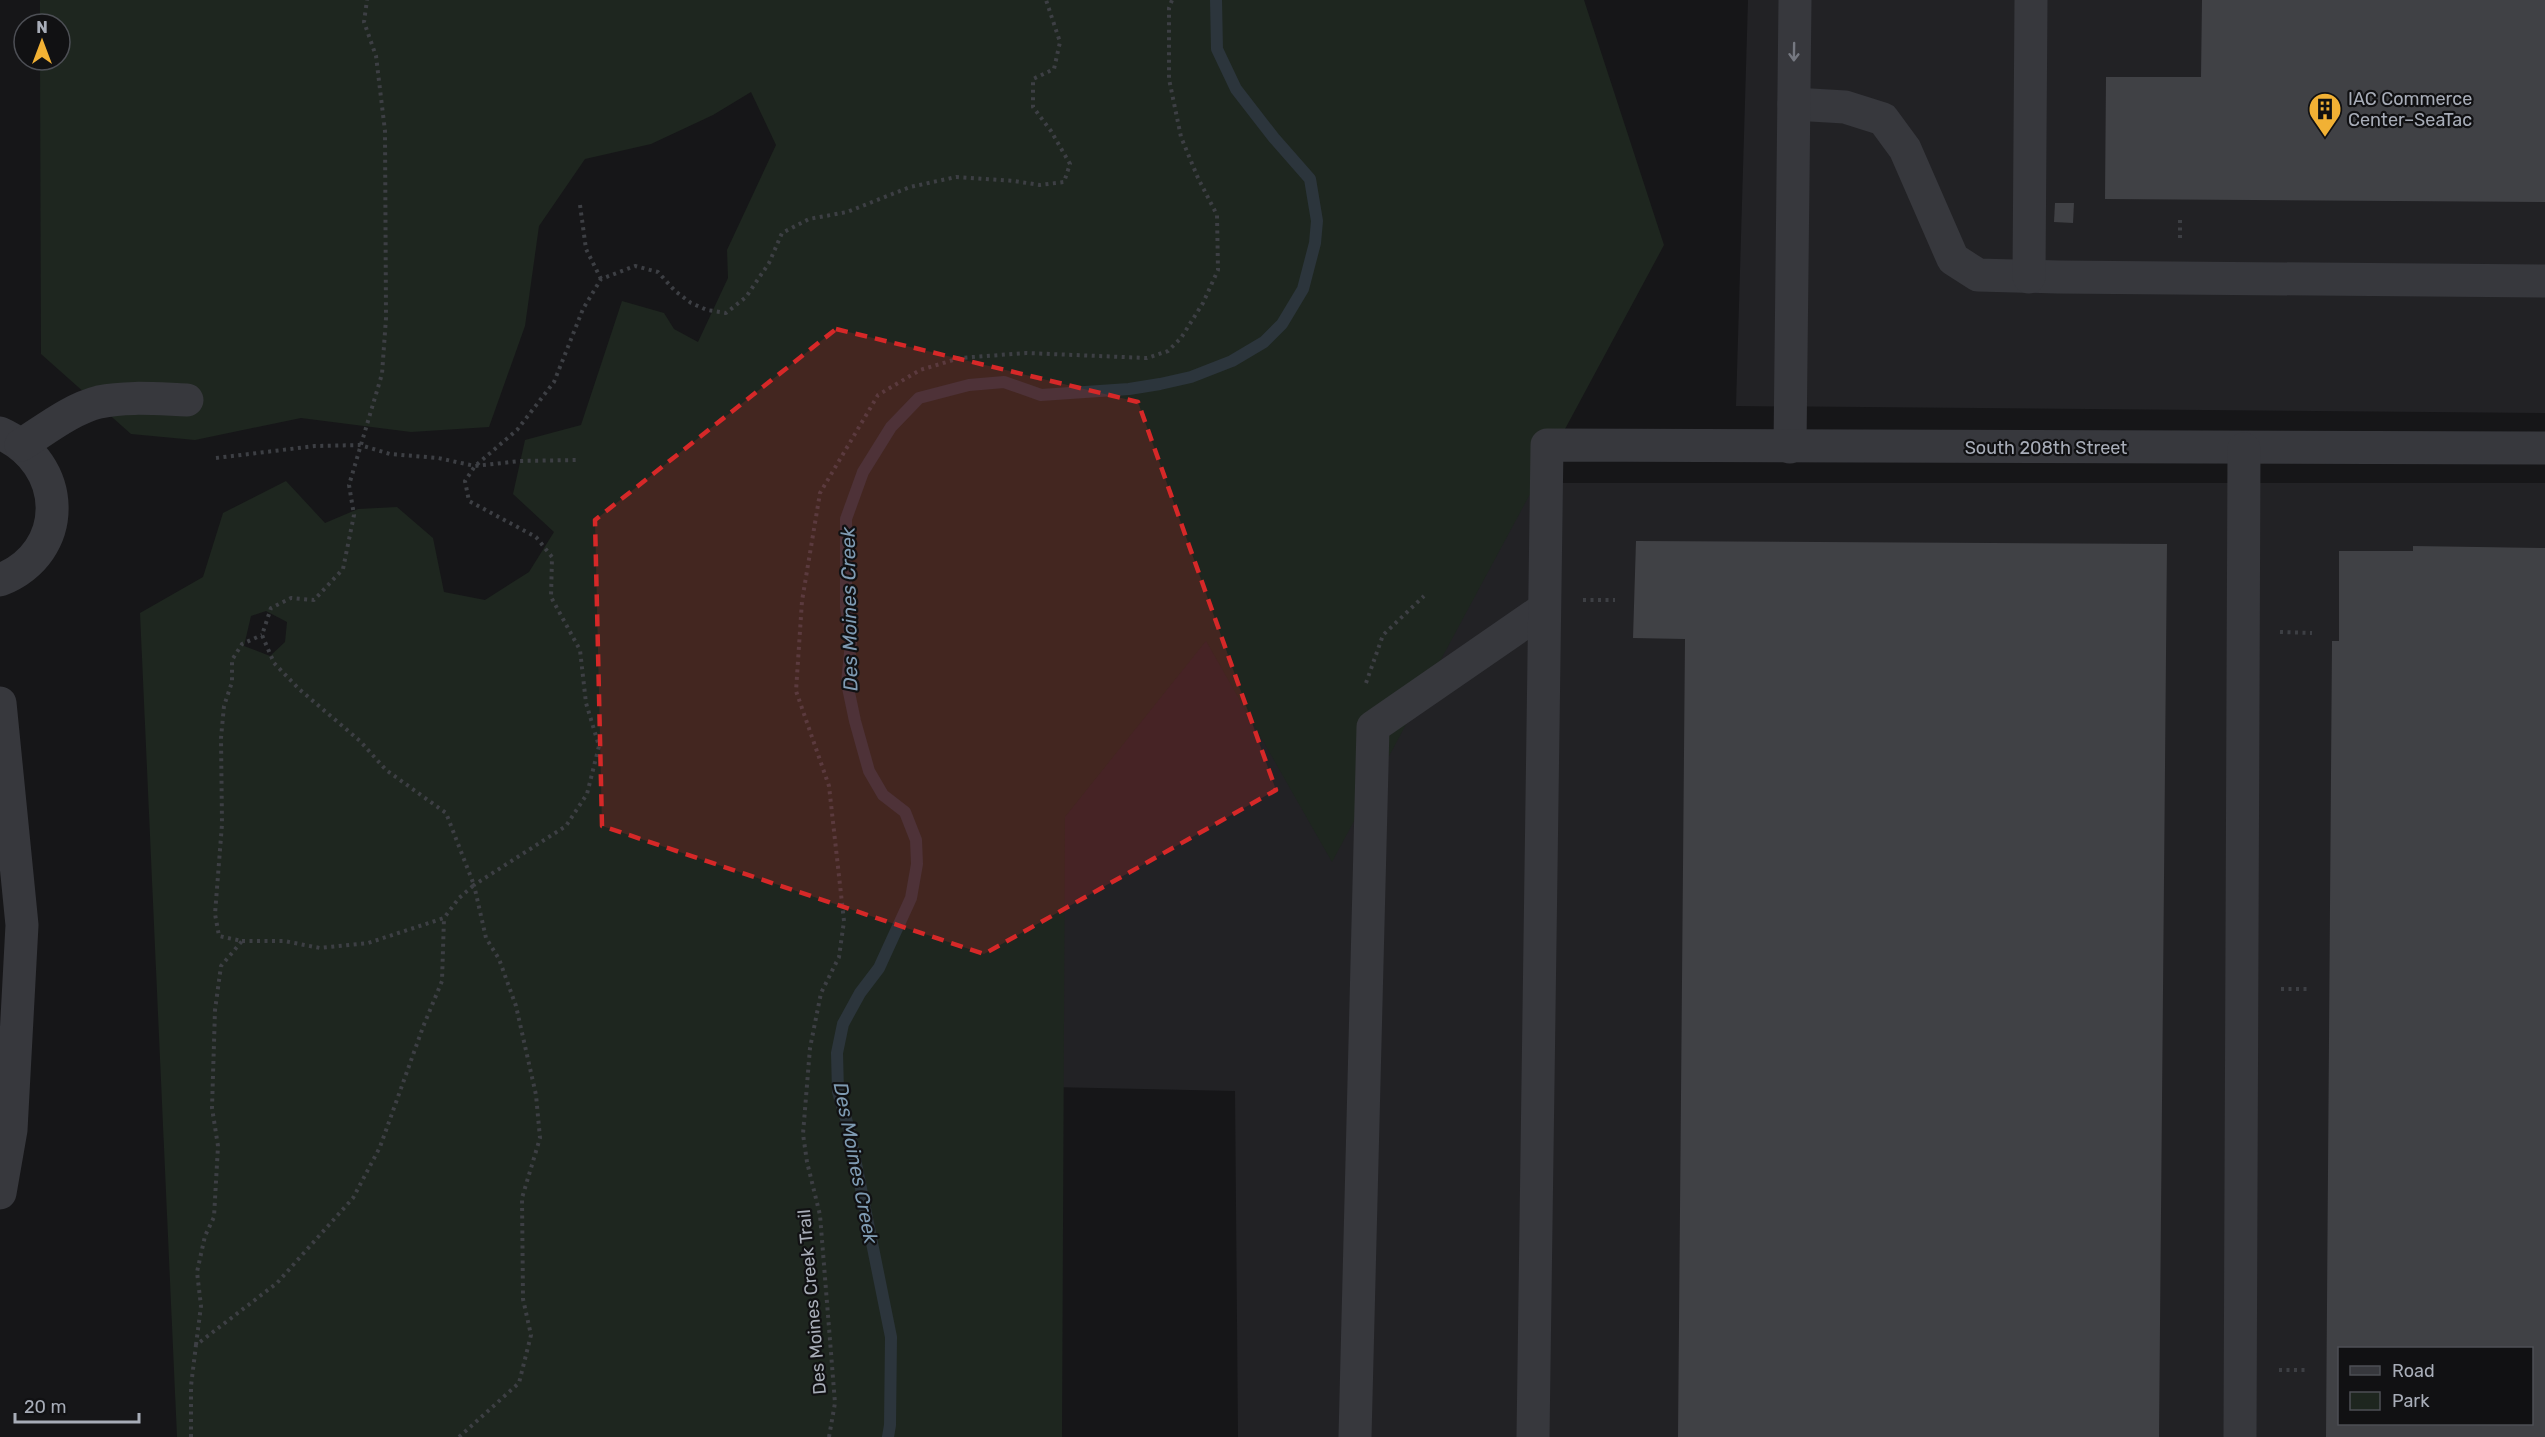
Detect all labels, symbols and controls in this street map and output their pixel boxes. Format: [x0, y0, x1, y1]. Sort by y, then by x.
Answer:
north arrow [12, 12, 72, 72]
text: N [36, 18, 48, 37]
one-way arrow [1788, 41, 1800, 61]
place label: IAC Commerce Center–SeaTac [2348, 88, 2472, 131]
building icon: IAC Commerce Center–SeaTac [2307, 91, 2343, 138]
street label: South 208th Street [1965, 437, 2127, 459]
water label: Des Moines Creek [836, 526, 862, 691]
water label: Des Moines Creek [829, 1080, 884, 1247]
street label: Des Moines Creek Trail [793, 1208, 831, 1396]
legend [2338, 1347, 2533, 1425]
text: Road [2392, 1360, 2435, 1382]
scale bar [15, 1386, 140, 1424]
text: Park [2392, 1390, 2430, 1412]
text: 20 m [24, 1396, 66, 1418]

